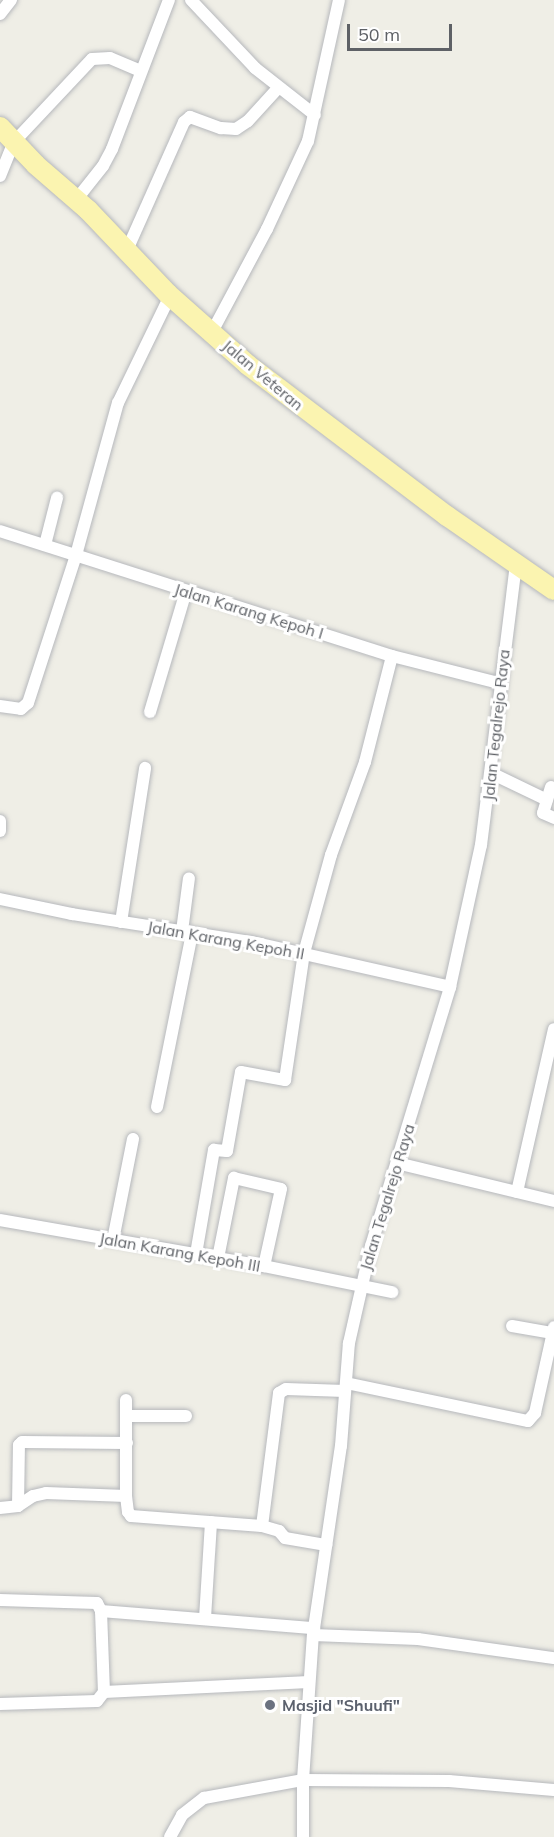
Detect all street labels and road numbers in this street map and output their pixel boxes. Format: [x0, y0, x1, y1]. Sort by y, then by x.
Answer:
street label: Jalan Veteran [219, 336, 307, 414]
street label: Jalan Karang Kepoh I [172, 579, 326, 643]
street label: Jalan Tegalrejo Raya [479, 648, 513, 802]
street label: Jalan Karang Kepoh II [146, 917, 306, 963]
street label: Jalan Tegalrejo Raya [356, 1121, 418, 1273]
street label: Jalan Karang Kepoh III [98, 1228, 262, 1276]

